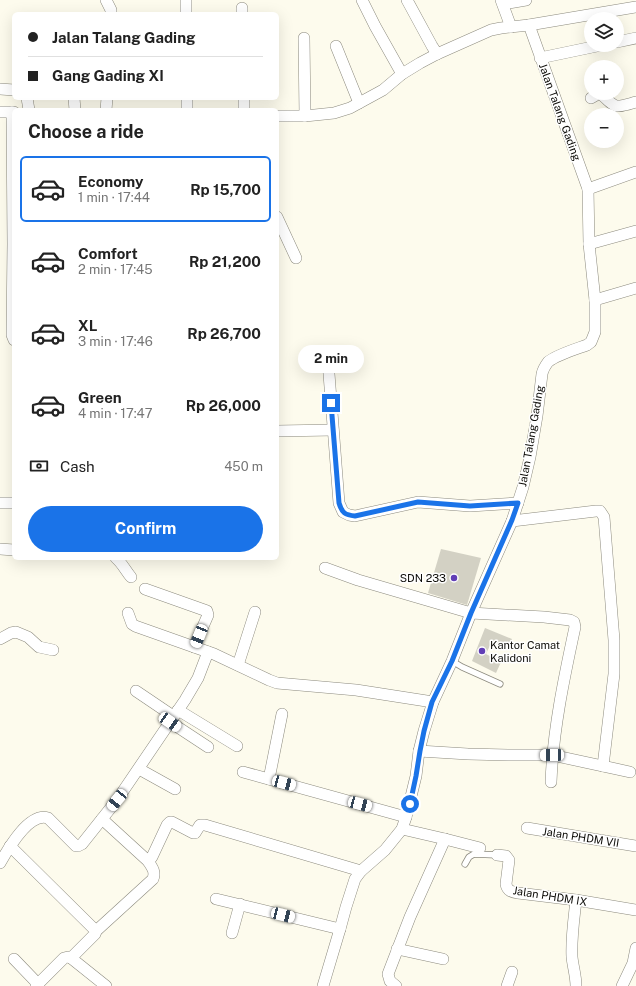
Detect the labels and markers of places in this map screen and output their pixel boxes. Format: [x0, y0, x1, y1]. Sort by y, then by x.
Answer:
place label: SDN 233 [400, 572, 446, 584]
marker: SDN 233 [449, 573, 459, 583]
place label: Kantor Camat Kalidoni [490, 639, 560, 664]
marker: Kantor Camat Kalidoni [477, 646, 487, 656]

